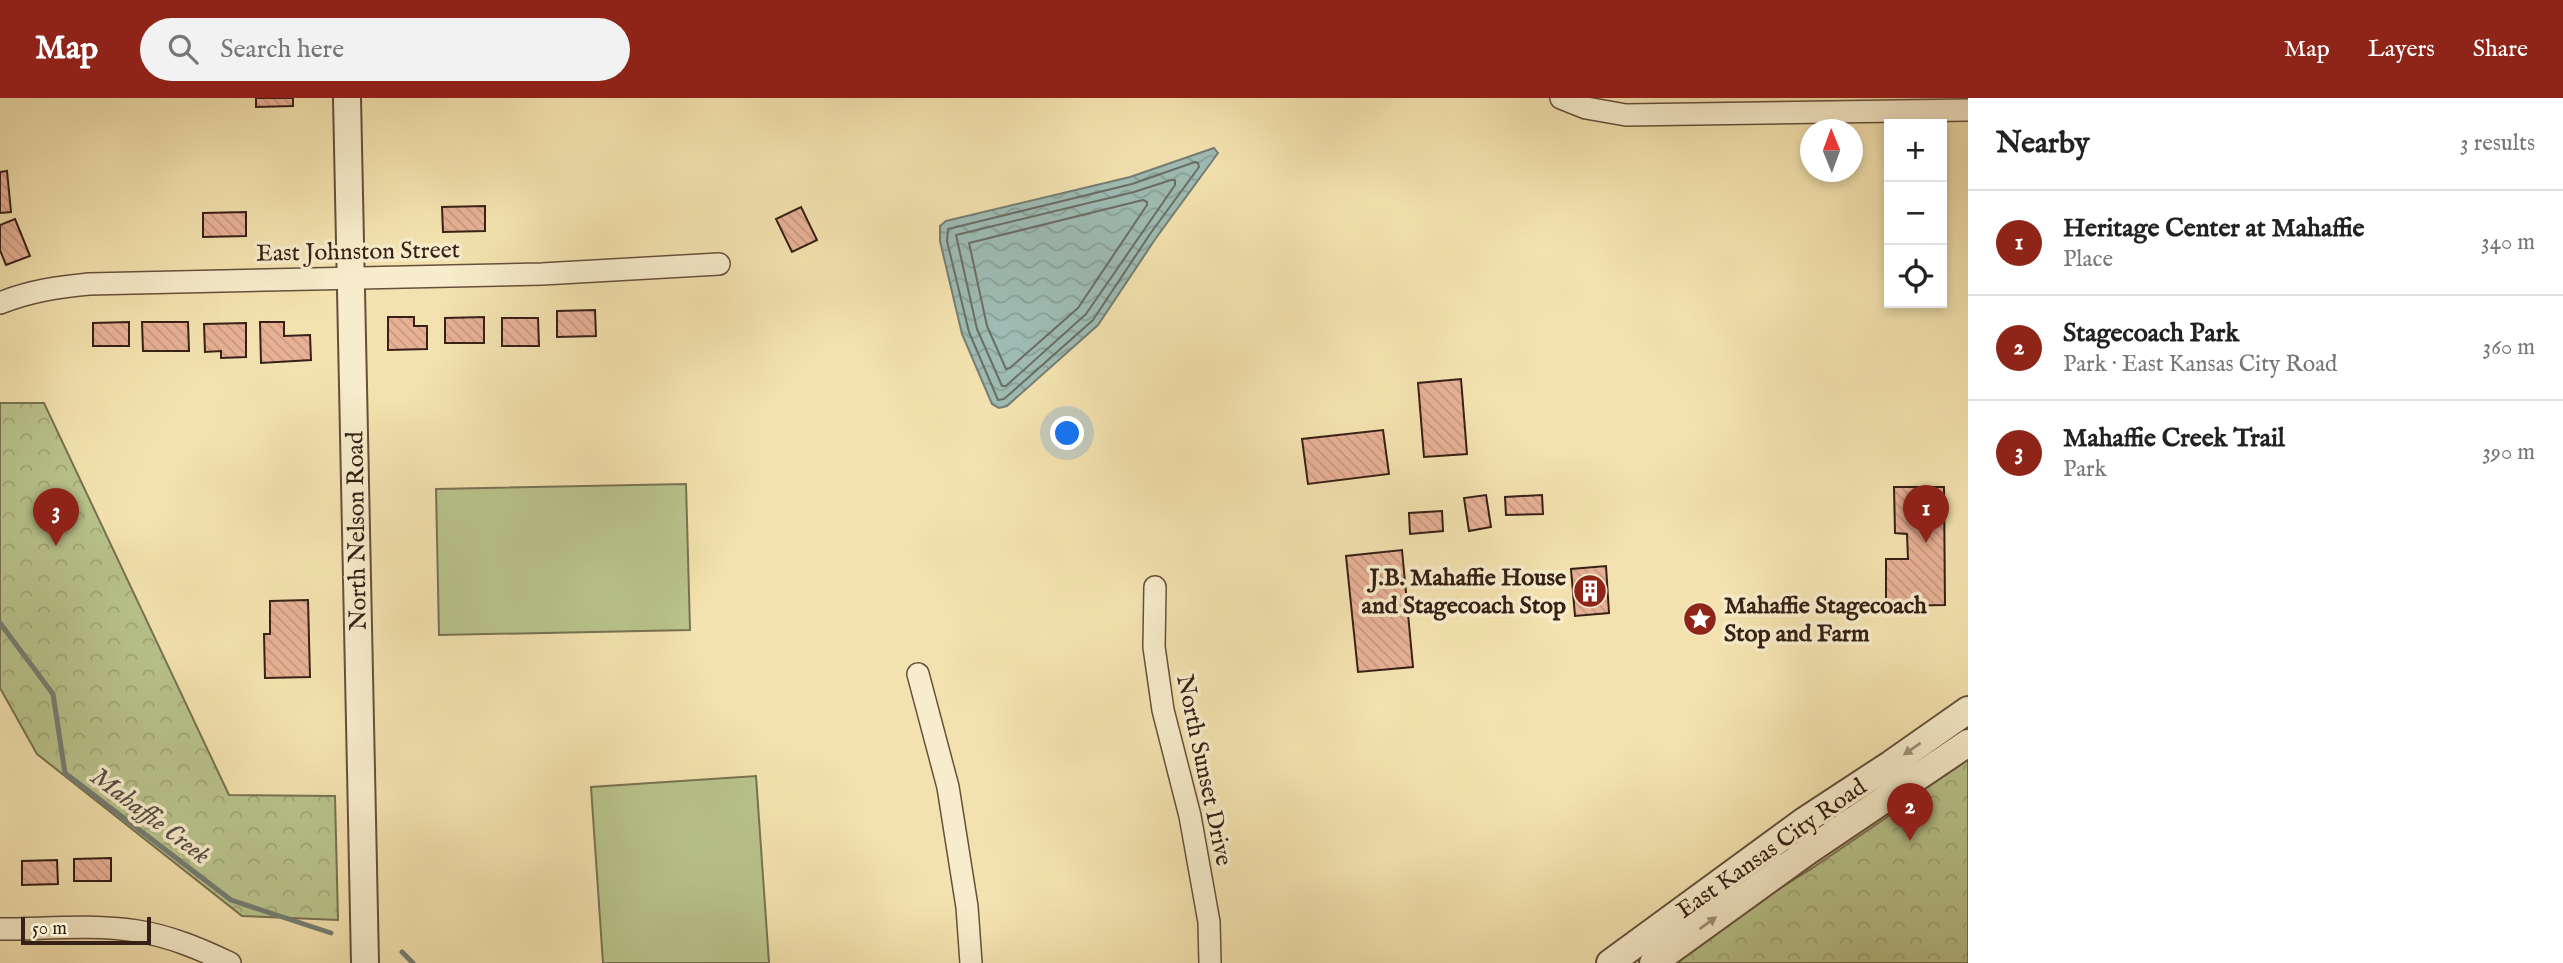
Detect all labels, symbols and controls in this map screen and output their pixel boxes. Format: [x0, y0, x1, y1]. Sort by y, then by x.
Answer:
search box [140, 18, 630, 81]
text: Map [35, 28, 98, 70]
icon: search [164, 30, 202, 68]
text: Search here [220, 33, 344, 66]
text: Map [2284, 34, 2330, 65]
text: Layers [2368, 34, 2435, 65]
text: Share [2473, 34, 2528, 65]
north arrow [1800, 119, 1863, 182]
map controls [1884, 119, 1947, 308]
button: + [1884, 119, 1947, 182]
text: Nearby [1996, 125, 2089, 163]
text: 3 results [2460, 129, 2535, 158]
button: − [1884, 182, 1947, 245]
text: Heritage Center at Mahaffie [2063, 212, 2364, 245]
text: 1 [2015, 228, 2023, 257]
text: 340 m [2481, 228, 2535, 257]
street label: East Johnston Street [256, 235, 460, 270]
button: locate [1884, 245, 1947, 308]
text: Place [2063, 245, 2113, 274]
text: Stagecoach Park [2063, 317, 2239, 350]
text: 2 [2014, 333, 2024, 362]
text: 360 m [2483, 333, 2535, 362]
text: Park · East Kansas City Road [2063, 350, 2337, 379]
your location [1050, 416, 1084, 450]
text: Mahaffie Creek Trail [2063, 422, 2285, 455]
street label: North Nelson Road [340, 431, 375, 631]
text: 3 [2015, 438, 2023, 467]
text: 390 m [2482, 438, 2535, 467]
text: Park [2063, 455, 2107, 484]
pin: 1 [1903, 485, 1949, 543]
pin: 3 [33, 488, 79, 546]
place label: J.B. Mahaffie House and Stagecoach Stop [1362, 563, 1566, 622]
building icon: J.B. Mahaffie House and Stagecoach Stop [1571, 572, 1609, 610]
place label: Mahaffie Stagecoach Stop and Farm [1724, 591, 1927, 650]
place icon: Mahaffie Stagecoach Stop and Farm [1681, 600, 1719, 638]
street label: North Sunset Drive [1168, 672, 1239, 869]
one-way arrow [1903, 742, 1921, 756]
water label: Mahaffie Creek [84, 760, 217, 872]
street label: East Kansas City Road [1671, 772, 1873, 926]
pin: 2 [1887, 783, 1933, 841]
scale bar [21, 914, 150, 946]
one-way arrow [1699, 916, 1717, 930]
text: 50 m [32, 917, 67, 941]

